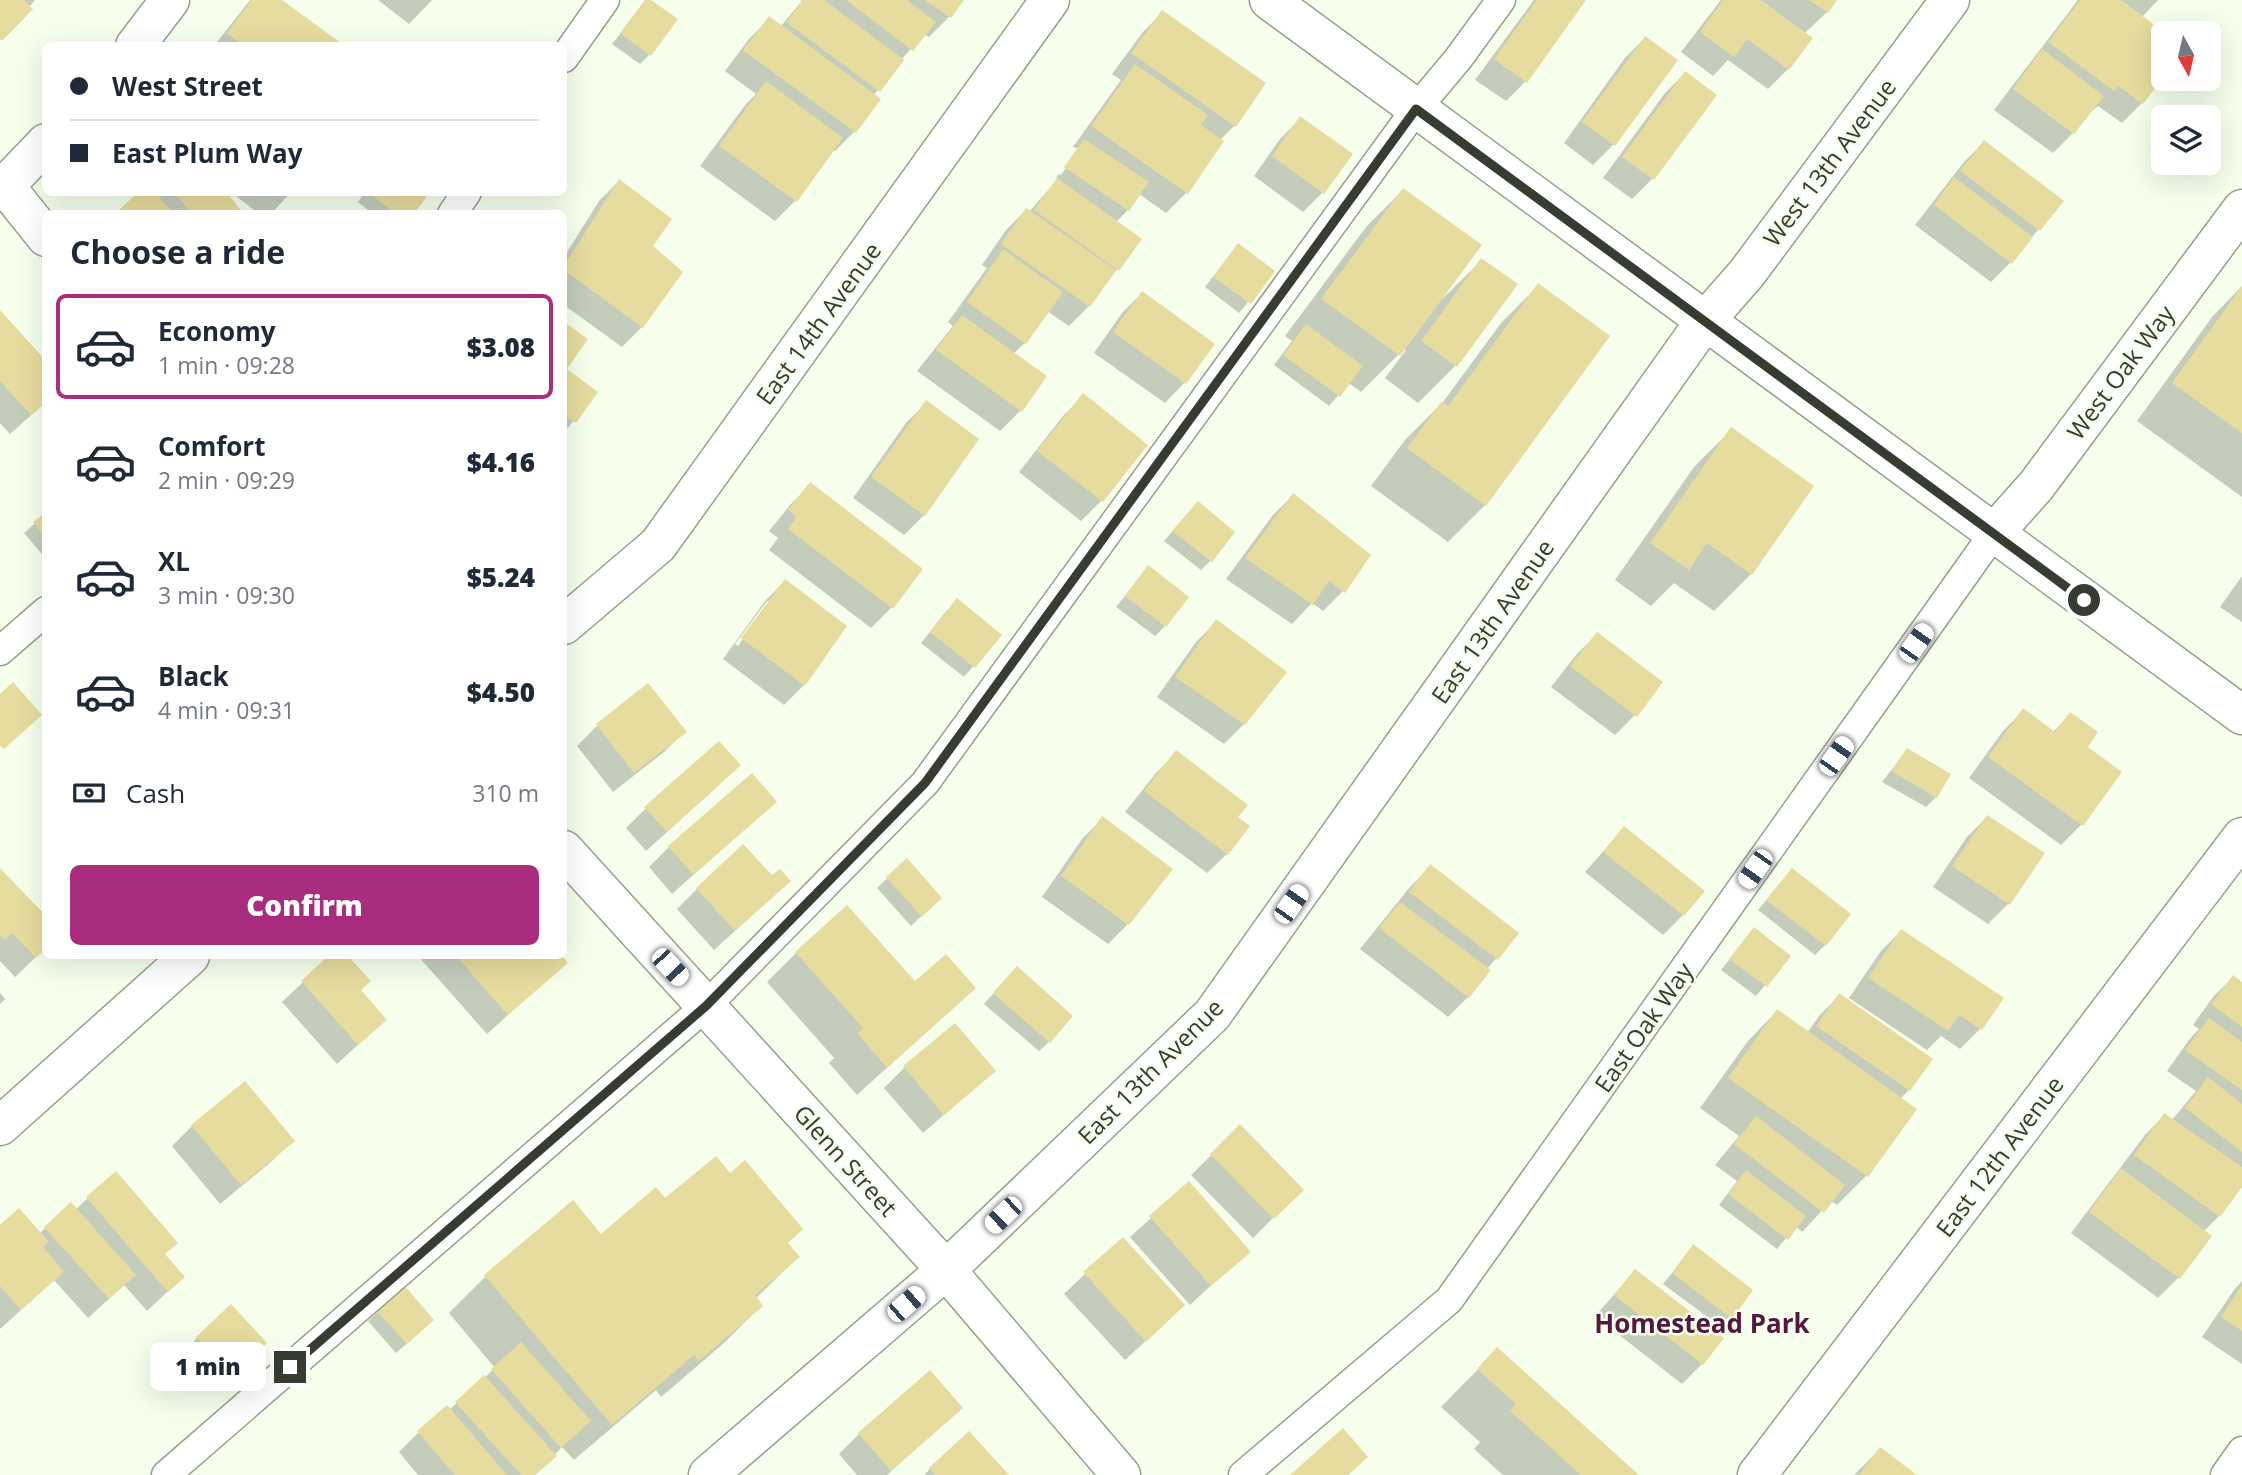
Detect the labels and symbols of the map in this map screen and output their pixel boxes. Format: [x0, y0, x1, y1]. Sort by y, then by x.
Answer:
north arrow [2151, 21, 2221, 91]
street label: West 13th Avenue [1755, 71, 1903, 253]
street label: East 14th Avenue [748, 235, 888, 411]
street label: West Oak Way [2059, 297, 2182, 446]
street label: East 13th Avenue [1423, 532, 1561, 710]
route start [2068, 584, 2100, 616]
car [1896, 620, 1937, 666]
car [1816, 733, 1857, 779]
car [1735, 846, 1776, 892]
car [1271, 881, 1312, 927]
car [648, 944, 693, 990]
street label: East Oak Way [1586, 955, 1700, 1098]
street label: East 13th Avenue [1070, 991, 1230, 1151]
street label: East 12th Avenue [1928, 1069, 2070, 1243]
street label: Glenn Street [787, 1097, 905, 1223]
car [981, 1193, 1026, 1237]
car [884, 1282, 929, 1326]
district label: Homestead Park [1594, 1305, 1811, 1341]
callout: 1 min [150, 1342, 266, 1392]
route end [274, 1351, 306, 1383]

